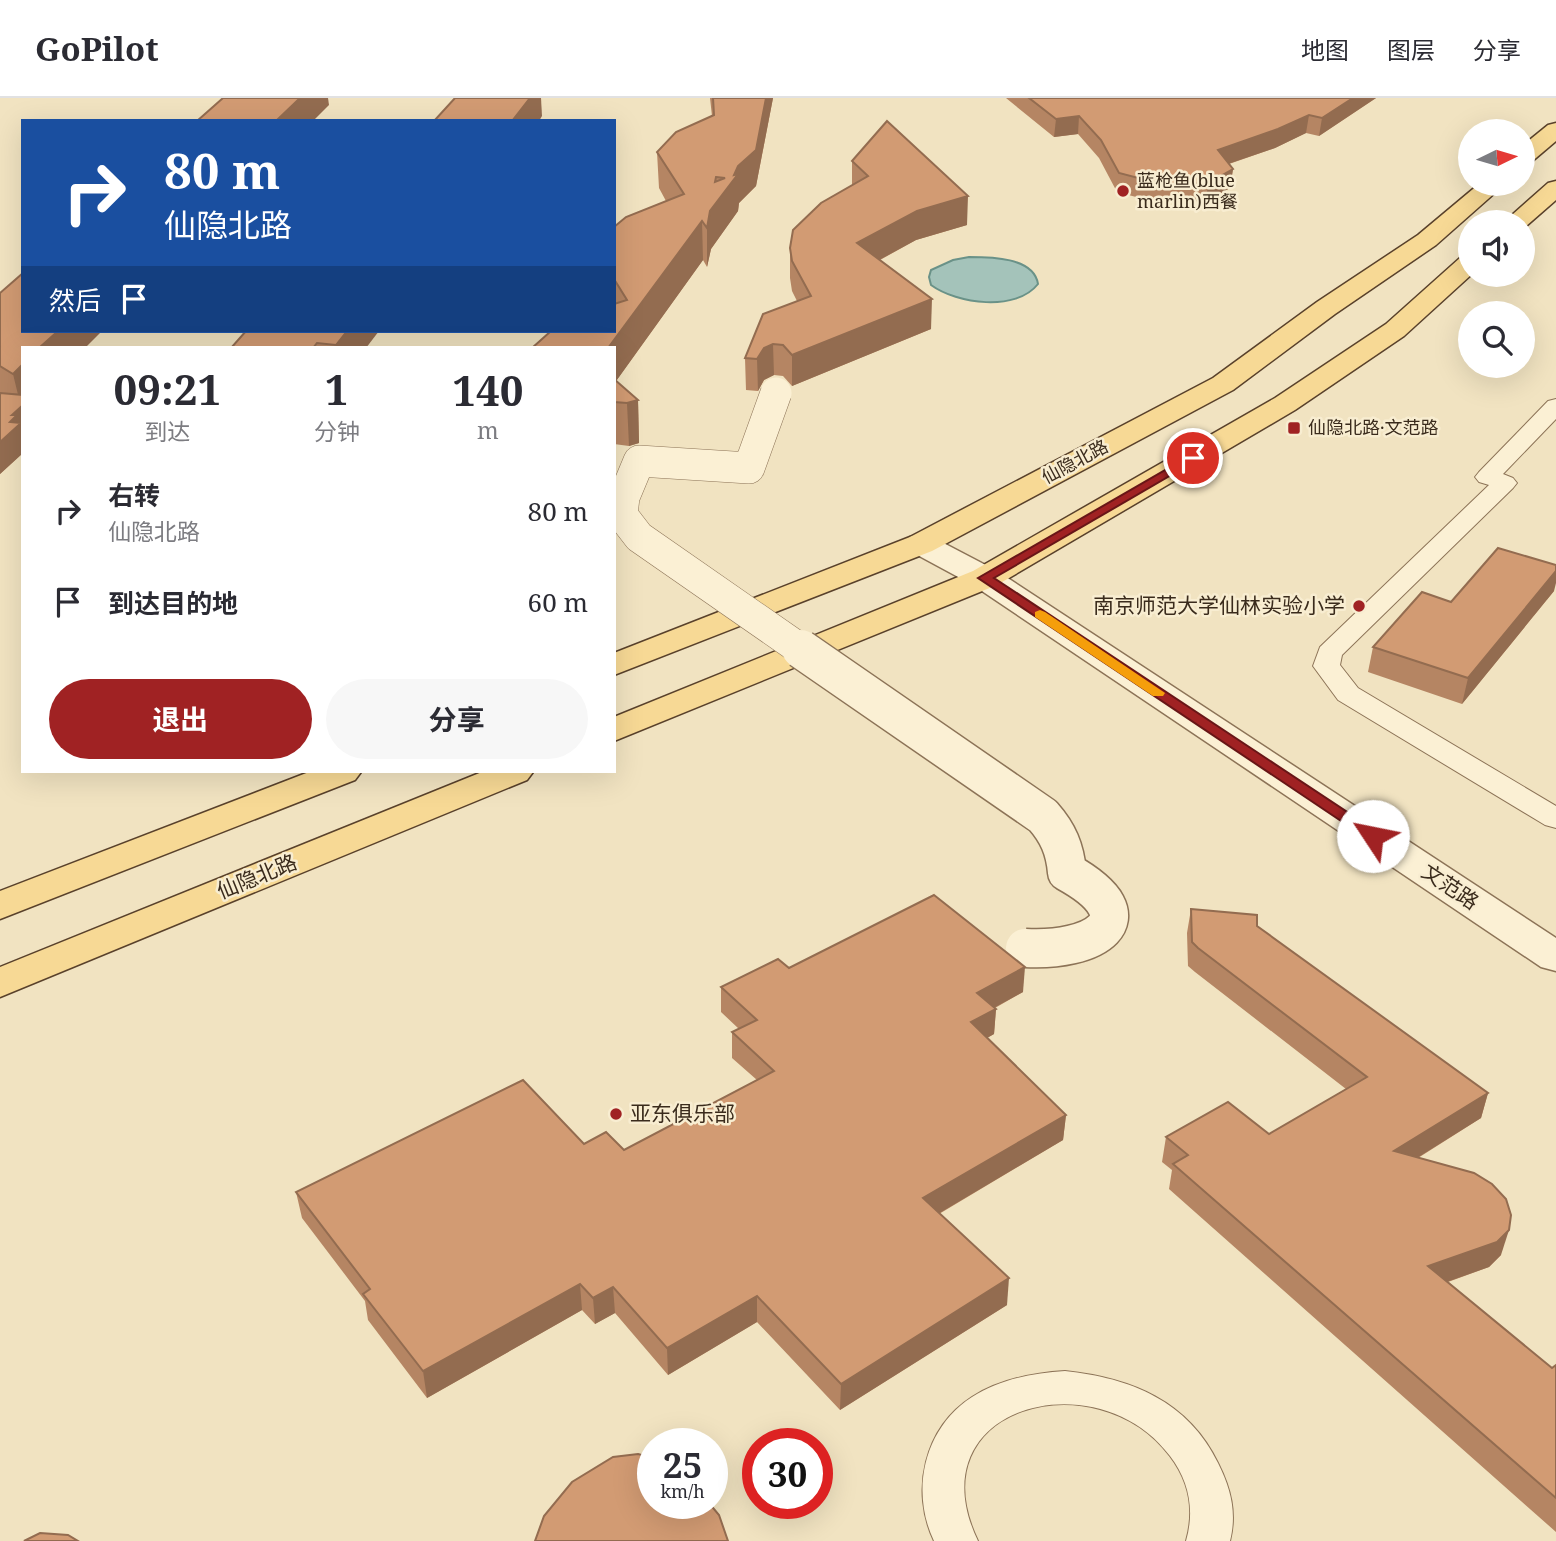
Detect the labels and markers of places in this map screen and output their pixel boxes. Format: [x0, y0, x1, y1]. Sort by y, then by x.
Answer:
place label: 蓝枪鱼(blue marlin)西餐 [1137, 168, 1238, 213]
marker: 蓝枪鱼(blue marlin)西餐 [1115, 183, 1131, 199]
place label: 仙隐北路·文范路 [1308, 415, 1439, 439]
marker: 仙隐北路·文范路 [1286, 420, 1302, 436]
pin [1163, 428, 1223, 488]
place label: 南京师范大学仙林实验小学 [1093, 591, 1345, 619]
marker: 南京师范大学仙林实验小学 [1351, 598, 1367, 614]
place label: 亚东俱乐部 [630, 1099, 735, 1127]
marker: 亚东俱乐部 [608, 1106, 624, 1122]

